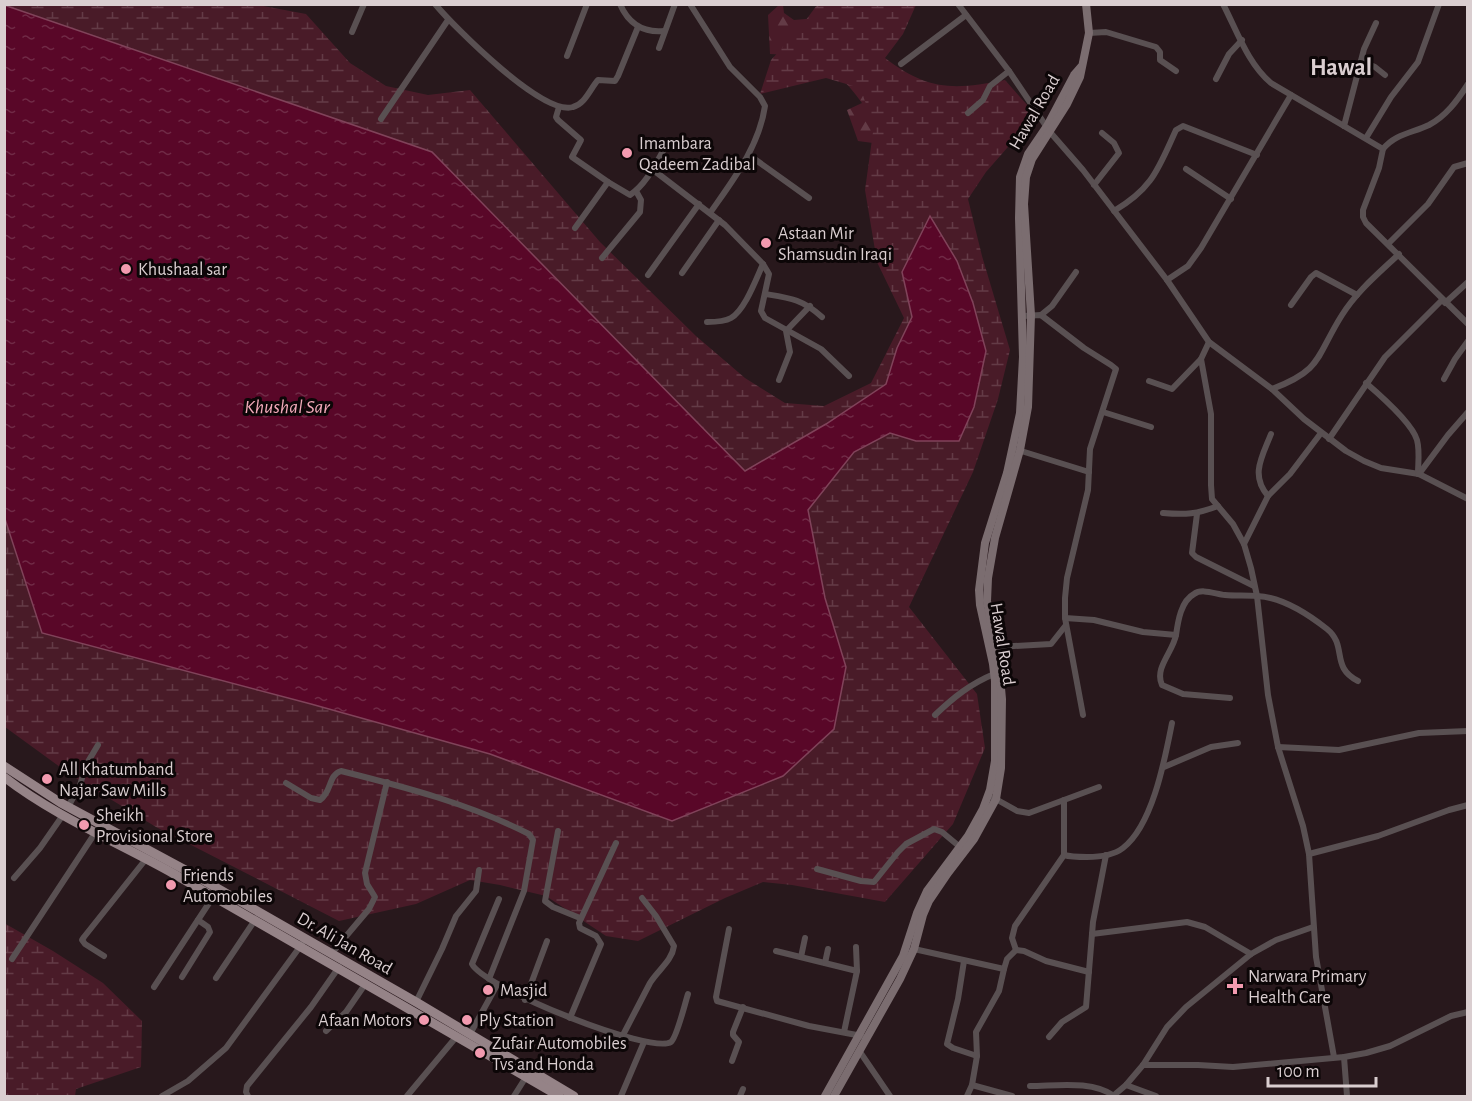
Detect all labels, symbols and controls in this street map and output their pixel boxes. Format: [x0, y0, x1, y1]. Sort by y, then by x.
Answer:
district label: Hawal [1310, 56, 1372, 80]
street label: Hawal Road [1006, 72, 1064, 153]
place label: Imambara Qadeem Zadibal [639, 135, 756, 174]
marker: Imambara Qadeem Zadibal [620, 146, 634, 160]
place label: Astaan Mir Shamsudin Iraqi [778, 225, 892, 264]
marker: Astaan Mir Shamsudin Iraqi [759, 236, 773, 250]
place label: Khushaal sar [138, 261, 227, 279]
marker: Khushaal sar [119, 262, 133, 276]
water label: Khushal Sar [244, 397, 330, 417]
street label: Hawal Road [987, 602, 1017, 687]
place label: All Khatumband Najar Saw Mills [59, 761, 174, 800]
marker: All Khatumband Najar Saw Mills [40, 772, 54, 786]
place label: Sheikh Provisional Store [96, 807, 213, 846]
marker: Sheikh Provisional Store [77, 818, 91, 832]
place label: Friends Automobiles [183, 867, 273, 906]
marker: Friends Automobiles [164, 878, 178, 892]
street label: Dr. Ali Jan Road [294, 909, 395, 978]
place label: Narwara Primary Health Care [1248, 968, 1367, 1007]
marker: Narwara Primary Health Care [1226, 977, 1244, 995]
place label: Masjid [500, 982, 547, 1000]
marker: Masjid [481, 983, 495, 997]
place label: Afaan Motors [318, 1012, 412, 1030]
place label: Ply Station [479, 1012, 554, 1030]
marker: Afaan Motors [417, 1013, 431, 1027]
marker: Ply Station [460, 1013, 474, 1027]
place label: Zufair Automobiles Tvs and Honda [492, 1035, 627, 1074]
marker: Zufair Automobiles Tvs and Honda [473, 1046, 487, 1060]
scale bar [1268, 1050, 1376, 1088]
text: 100 m [1277, 1063, 1320, 1081]

